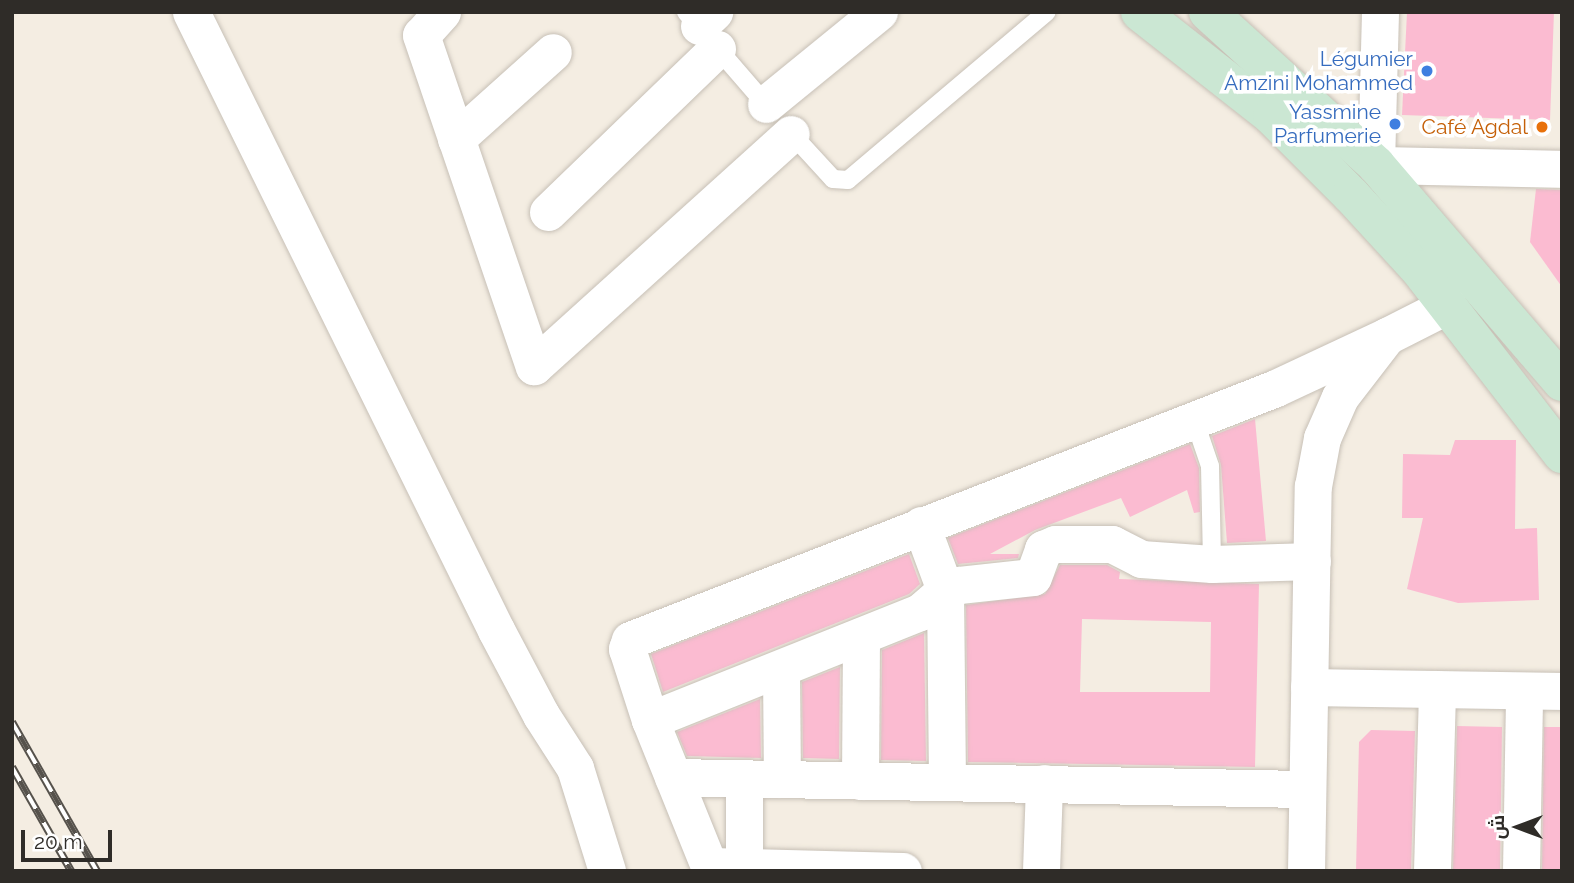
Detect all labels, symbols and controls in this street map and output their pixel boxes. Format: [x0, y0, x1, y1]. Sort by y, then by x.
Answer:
place label: Légumier Amzini Mohammed [1224, 46, 1413, 96]
marker: Légumier Amzini Mohammed [1419, 63, 1435, 79]
place label: Yassmine Parfumerie [1274, 99, 1381, 149]
place label: Café Agdal [1421, 114, 1528, 140]
marker: Yassmine Parfumerie [1387, 116, 1403, 132]
marker: Café Agdal [1534, 119, 1550, 135]
north arrow [1483, 792, 1553, 862]
text: ش [1486, 815, 1508, 839]
scale bar [24, 816, 116, 860]
text: 20 m [34, 829, 82, 854]

